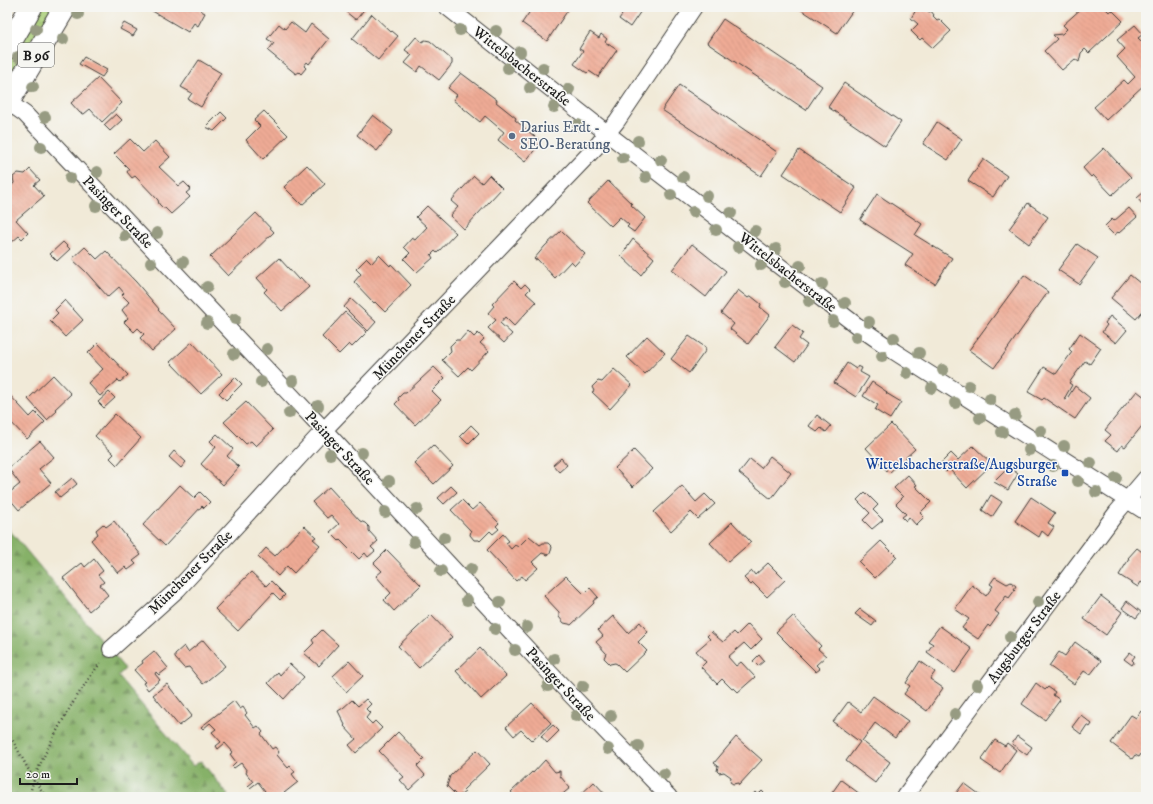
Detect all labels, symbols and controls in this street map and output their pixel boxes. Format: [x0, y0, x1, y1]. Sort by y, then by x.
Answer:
street label: Wittelsbacherstraße [468, 22, 575, 111]
road number: B 96 [18, 43, 54, 67]
place label: Darius Erdt - SEO-Beratung [520, 118, 611, 154]
marker: Darius Erdt - SEO-Beratung [507, 131, 517, 141]
street label: Pasinger Straße [78, 172, 157, 253]
street label: Wittelsbacherstraße [734, 228, 841, 317]
street label: Münchener Straße [369, 291, 460, 384]
street label: Pasinger Straße [301, 407, 379, 489]
place label: Wittelsbacherstraße/Augsburger Straße [864, 455, 1057, 491]
marker: Wittelsbacherstraße/Augsburger Straße [1060, 468, 1070, 478]
street label: Münchener Straße [144, 526, 237, 619]
street label: Augsburger Straße [983, 587, 1065, 687]
street label: Pasinger Straße [522, 643, 600, 725]
scale bar [20, 760, 77, 786]
text: 20 m [26, 767, 50, 782]

